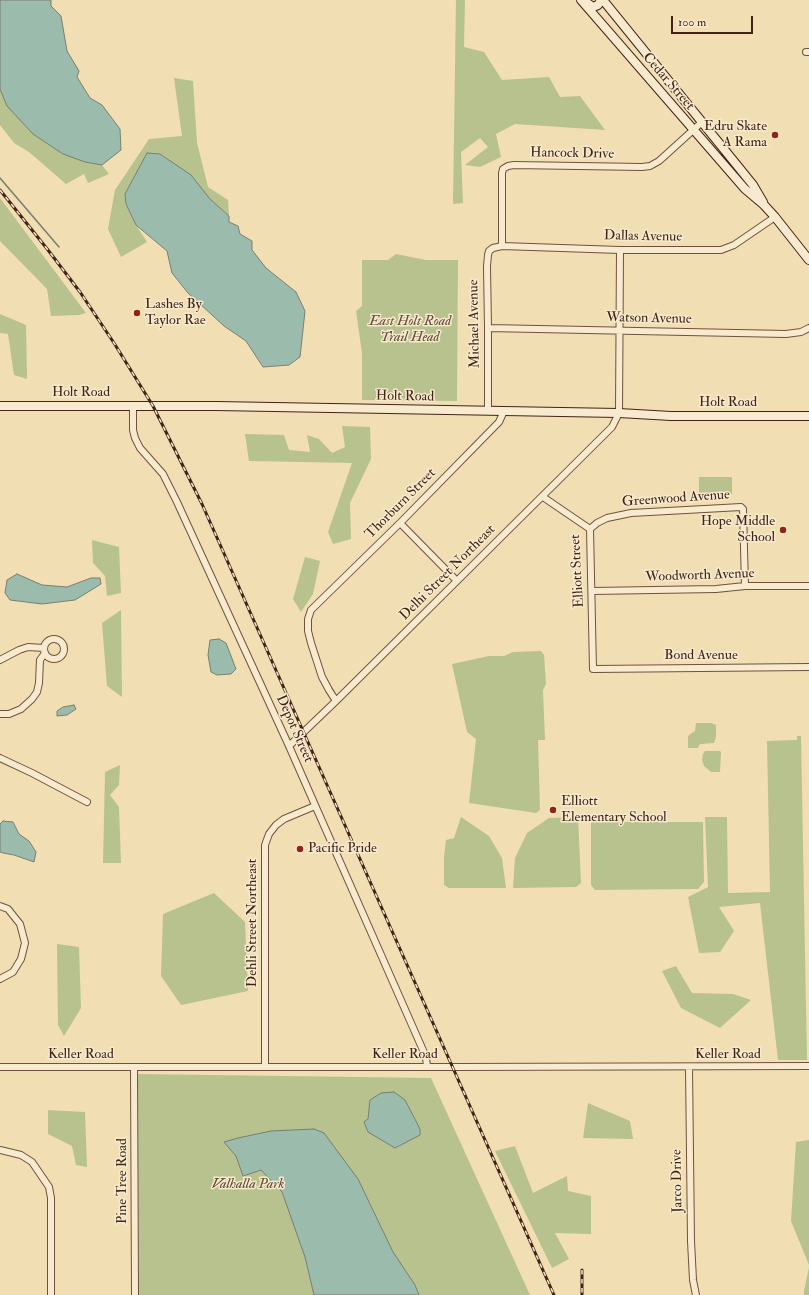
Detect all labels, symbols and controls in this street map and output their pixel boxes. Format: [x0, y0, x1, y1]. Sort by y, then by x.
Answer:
scale bar [673, 8, 755, 34]
text: 100 m [678, 15, 706, 30]
street label: Cedar Street [638, 50, 698, 114]
place label: Edru Skate A Rama [704, 119, 767, 152]
marker: Edru Skate A Rama [770, 130, 780, 140]
street label: Hancock Drive [530, 145, 614, 163]
street label: Dallas Avenue [604, 228, 682, 246]
street label: Michael Avenue [466, 279, 484, 369]
place label: Lashes By Taylor Rae [145, 297, 206, 330]
marker: Lashes By Taylor Rae [132, 308, 142, 318]
street label: Watson Avenue [606, 310, 692, 328]
park label: East Holt Road Trail Head [369, 314, 451, 346]
street label: Holt Road [52, 385, 110, 401]
street label: Holt Road [376, 388, 434, 406]
street label: Holt Road [699, 395, 757, 411]
street label: Thorburn Street [362, 465, 440, 543]
street label: Greenwood Avenue [622, 487, 730, 511]
place label: Hope Middle School [701, 514, 775, 546]
street label: Delhi Street Northeast [397, 522, 499, 624]
marker: Hope Middle School [778, 525, 788, 535]
street label: Elliott Street [568, 534, 588, 608]
street label: Woodworth Avenue [645, 566, 755, 586]
street label: Bond Avenue [664, 648, 738, 664]
street label: Depot Street [272, 693, 316, 765]
place label: Elliott Elementary School [561, 794, 667, 826]
marker: Elliott Elementary School [548, 805, 558, 815]
place label: Pacific Pride [308, 841, 377, 857]
marker: Pacific Pride [295, 844, 305, 854]
street label: Dehli Street Northeast [245, 859, 261, 987]
street label: Keller Road [48, 1047, 114, 1063]
street label: Keller Road [372, 1047, 438, 1063]
street label: Keller Road [695, 1047, 761, 1063]
street label: Pine Tree Road [115, 1138, 131, 1224]
street label: Jarco Drive [669, 1149, 687, 1213]
park label: Valhalla Park [212, 1177, 284, 1193]

